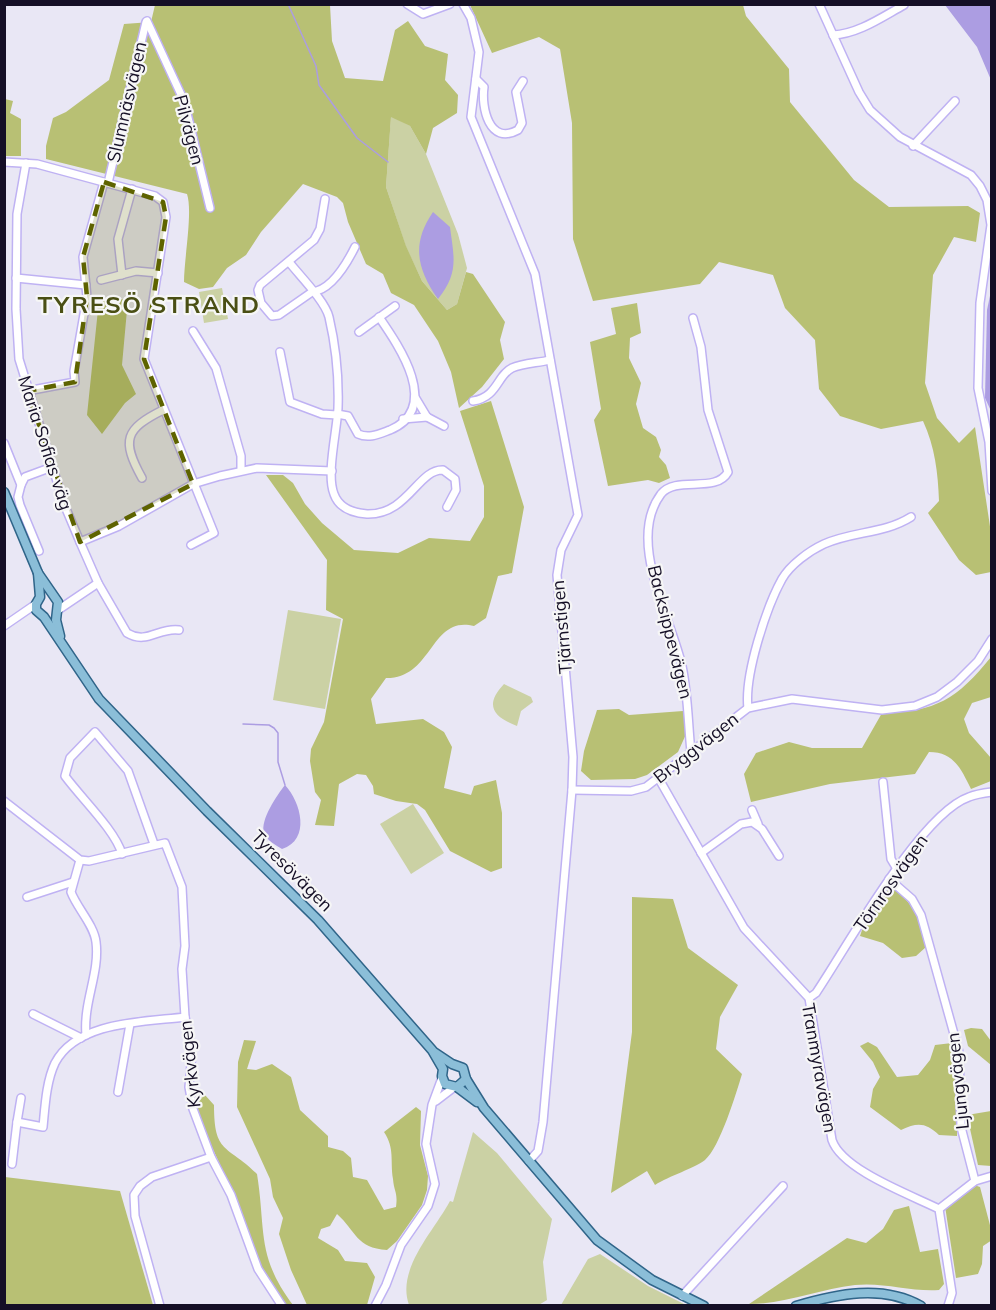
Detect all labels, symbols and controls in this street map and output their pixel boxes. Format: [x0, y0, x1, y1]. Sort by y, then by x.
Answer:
street label: Slumnäsvägen [101, 39, 152, 165]
street label: Pilvägen [169, 92, 210, 168]
district label: TYRESÖ STRAND [37, 289, 261, 319]
street label: Maria Sofias väg [13, 373, 78, 513]
street label: Backsippevägen [643, 563, 698, 701]
street label: Tjärnstigen [546, 579, 577, 675]
street label: Bryggvägen [648, 707, 743, 788]
street label: Tyresövägen [247, 825, 338, 916]
street label: Törnrosvägen [849, 829, 933, 936]
street label: Tranmyravägen [797, 1001, 842, 1135]
street label: Kyrkvägen [173, 1019, 206, 1109]
street label: Ljungvägen [941, 1031, 974, 1131]

